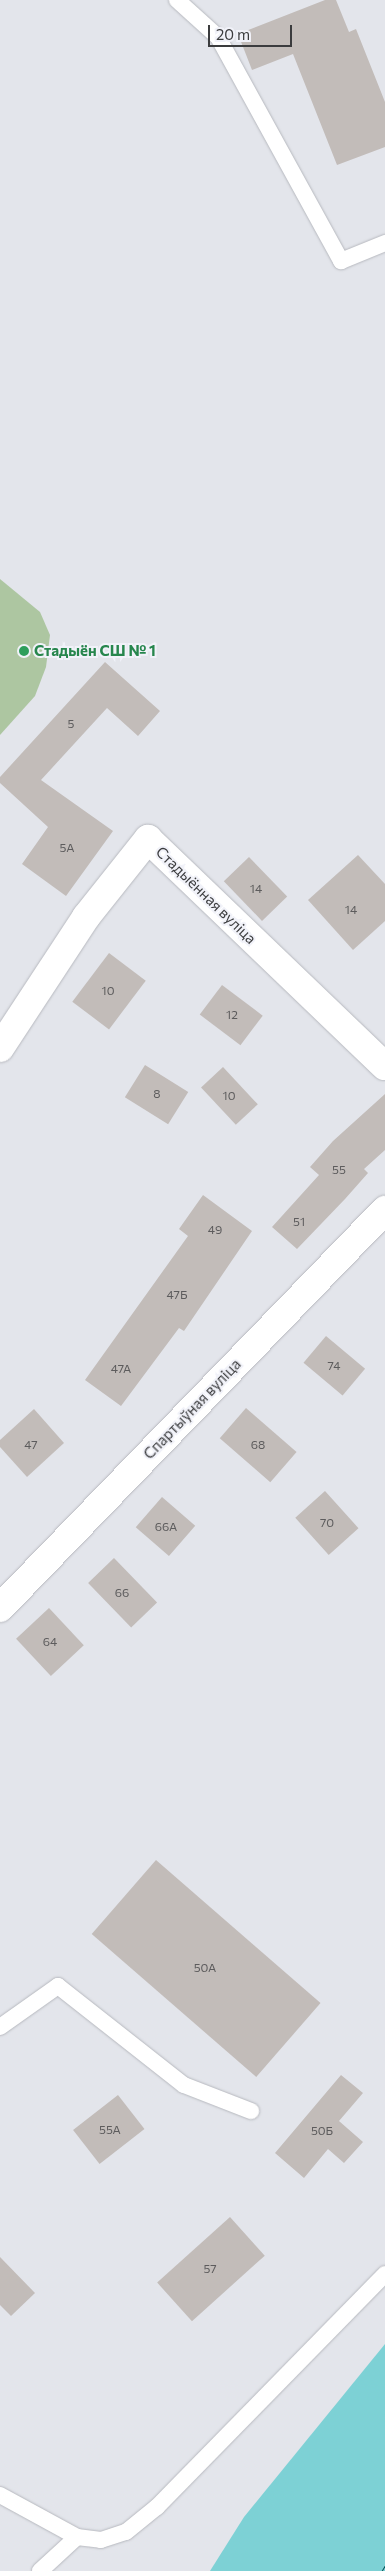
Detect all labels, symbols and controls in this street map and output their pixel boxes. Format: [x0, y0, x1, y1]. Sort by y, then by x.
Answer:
scale bar [210, 15, 294, 47]
text: 20 m [216, 25, 250, 43]
place label: Стадыён СШ № 1 [34, 642, 156, 660]
marker: Стадыён СШ № 1 [18, 645, 30, 657]
house number: 5 [68, 717, 74, 731]
house number: 5А [60, 841, 74, 855]
street label: Стадыённая вуліца [152, 843, 260, 947]
house number: 14 [250, 882, 262, 896]
house number: 14 [345, 903, 357, 917]
house number: 10 [102, 984, 114, 998]
house number: 12 [226, 1008, 238, 1022]
house number: 8 [153, 1087, 161, 1101]
house number: 10 [223, 1089, 235, 1103]
house number: 55 [332, 1163, 346, 1177]
house number: 51 [293, 1215, 305, 1229]
house number: 49 [208, 1223, 222, 1237]
house number: 47Б [167, 1288, 187, 1302]
street label: Спартыўная вуліца [140, 1355, 244, 1463]
house number: 74 [328, 1359, 340, 1373]
house number: 47А [111, 1362, 131, 1376]
house number: 47 [24, 1438, 38, 1452]
house number: 68 [251, 1438, 265, 1452]
house number: 70 [320, 1516, 334, 1530]
house number: 66А [155, 1520, 177, 1534]
house number: 66 [115, 1586, 129, 1600]
house number: 64 [43, 1635, 57, 1649]
house number: 50А [194, 1961, 216, 1975]
house number: 55А [99, 2123, 121, 2137]
house number: 50Б [311, 2124, 333, 2138]
house number: 57 [203, 2262, 217, 2276]

